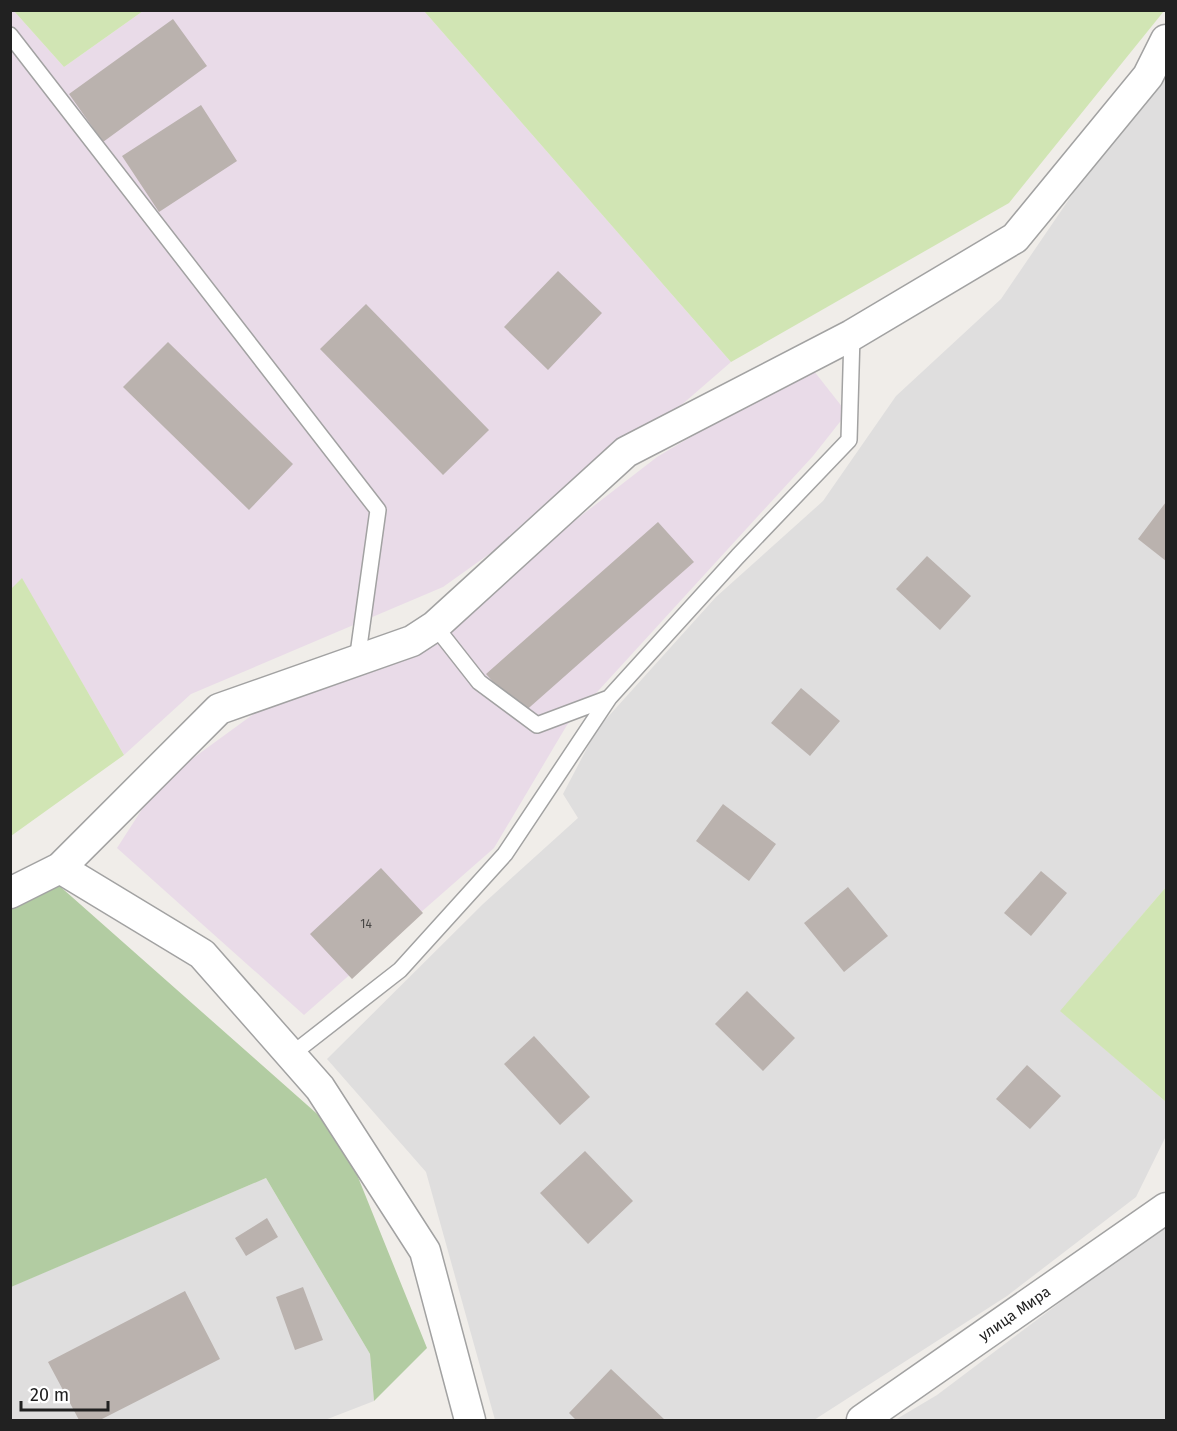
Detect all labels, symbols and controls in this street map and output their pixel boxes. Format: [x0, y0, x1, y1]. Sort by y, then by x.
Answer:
house number: 14 [360, 917, 372, 931]
street label: улица Мира [975, 1282, 1054, 1345]
scale bar [21, 1374, 108, 1412]
text: 20 m [30, 1384, 69, 1406]

